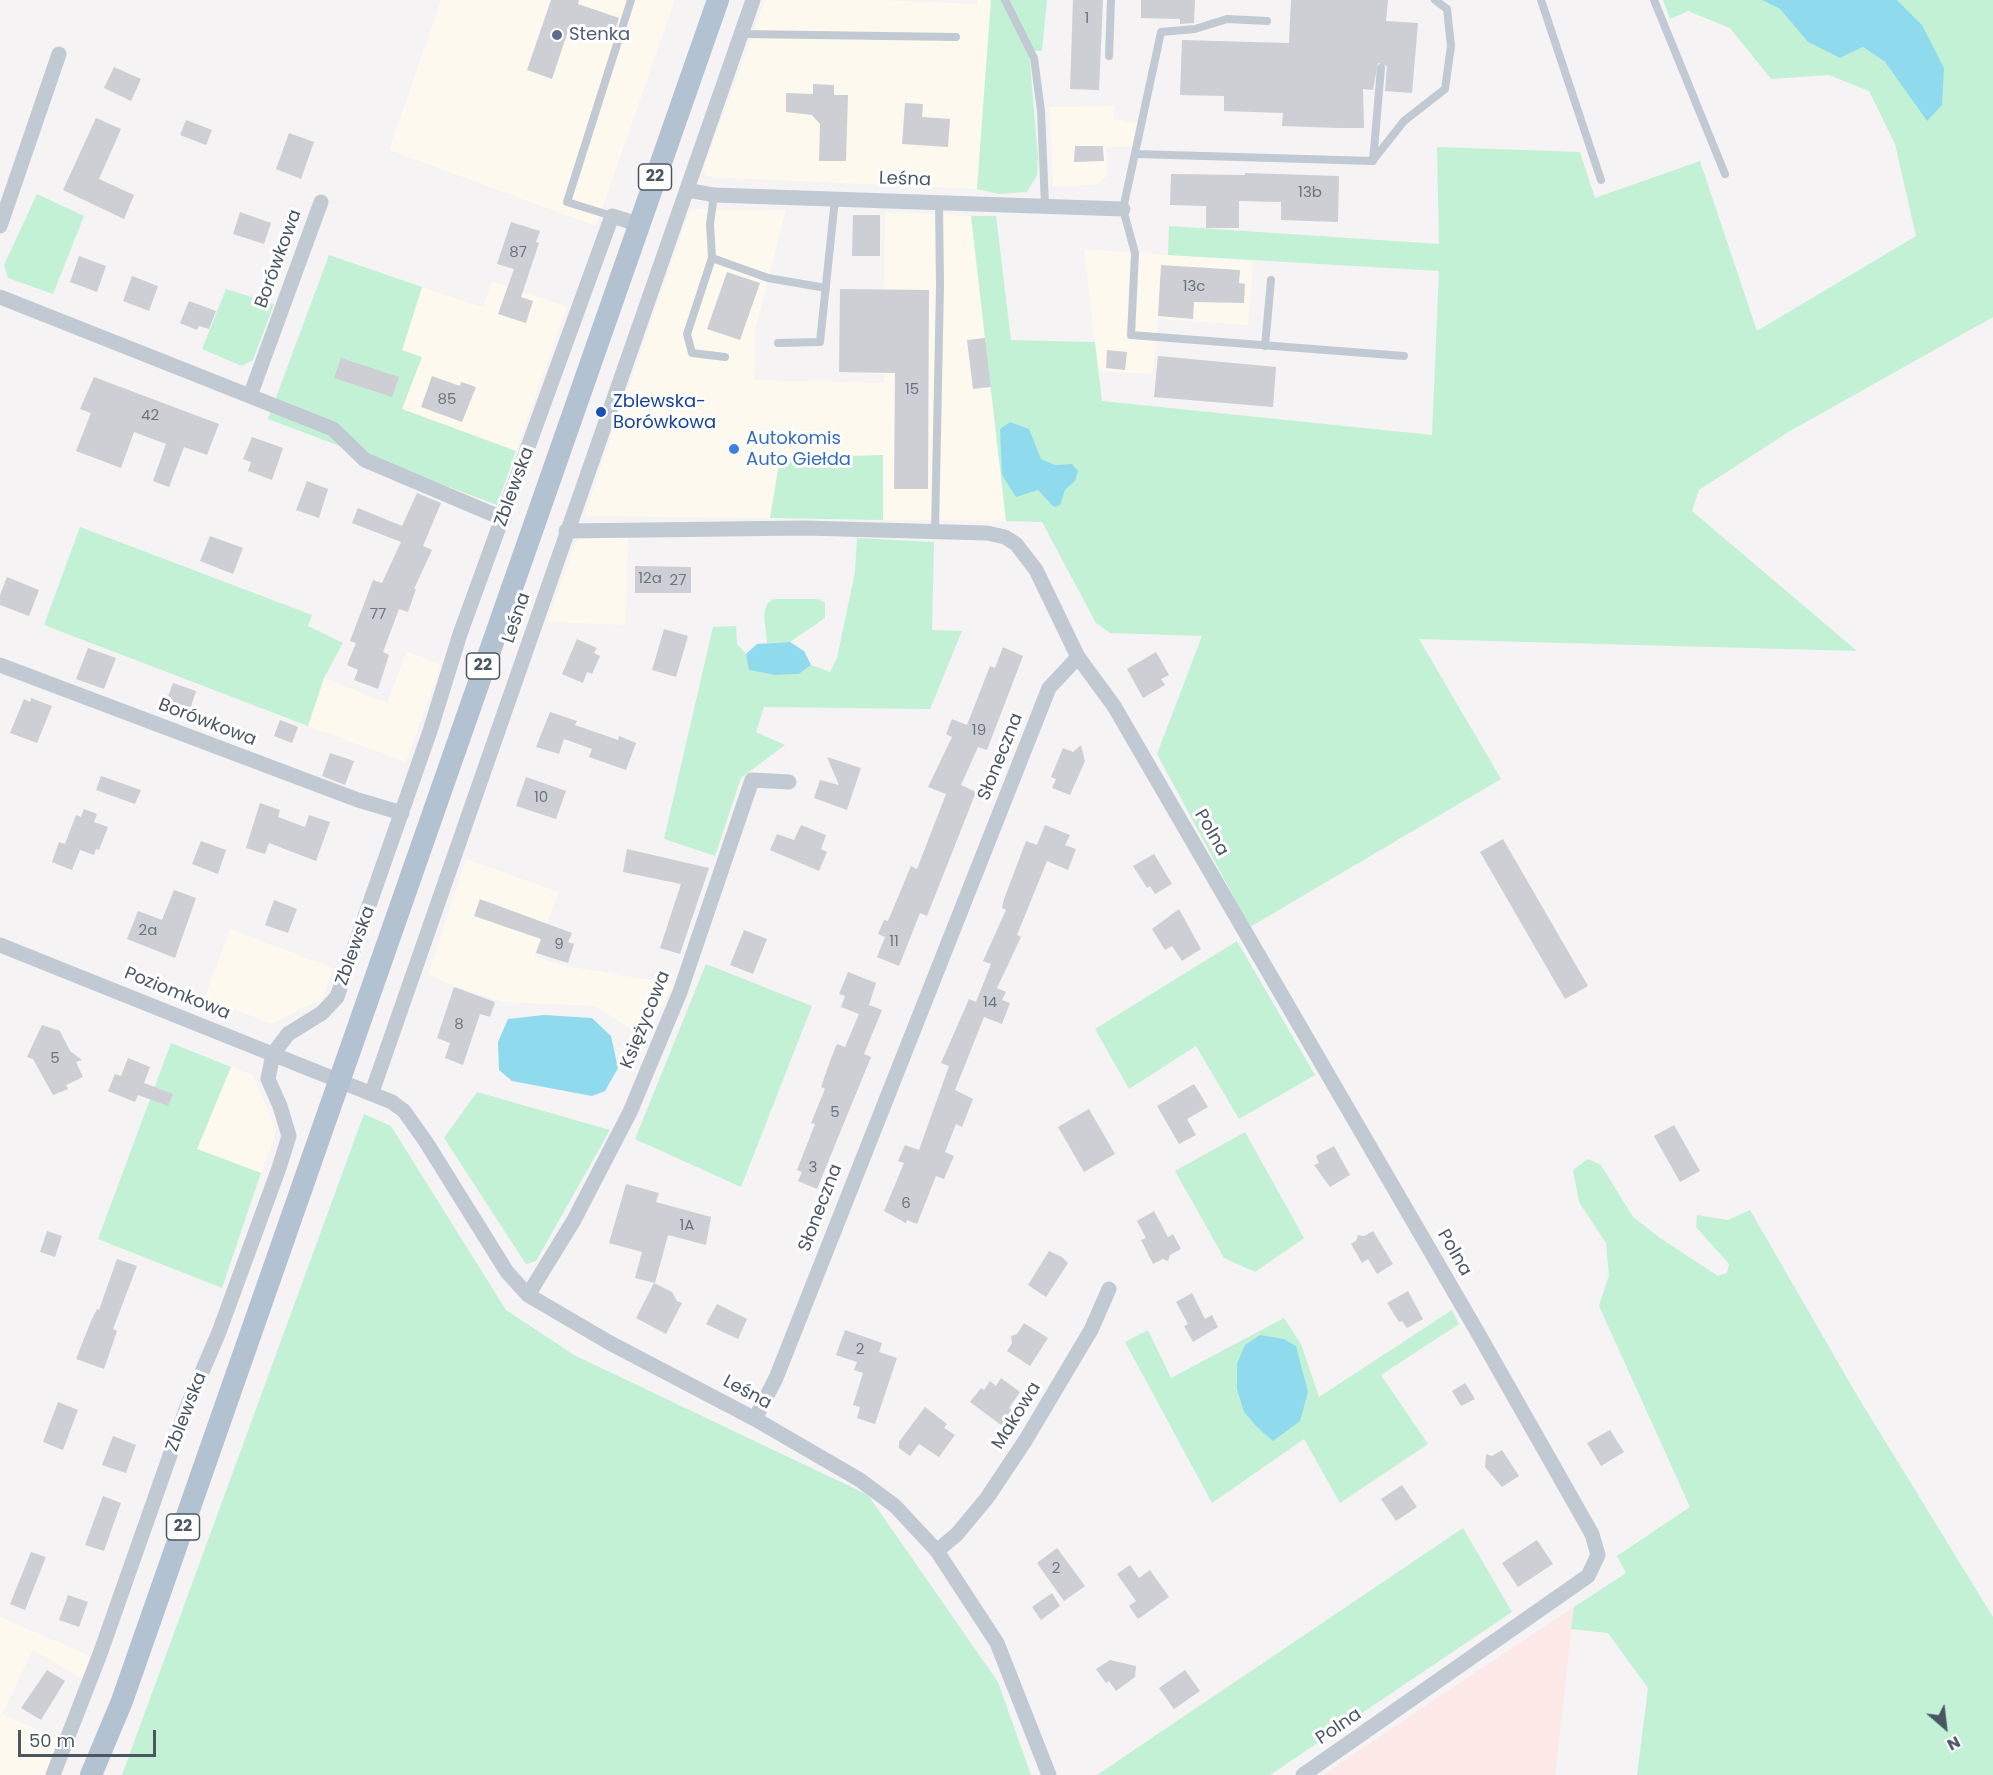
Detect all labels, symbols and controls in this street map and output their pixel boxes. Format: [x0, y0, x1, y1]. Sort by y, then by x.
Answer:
house number: 1 [1085, 10, 1089, 28]
place label: Stenka [569, 24, 630, 46]
marker: Stenka [550, 28, 564, 42]
road number: 22 [638, 164, 672, 190]
street label: Leśna [879, 168, 931, 192]
house number: 13b [1298, 184, 1322, 202]
street label: Borówkowa [251, 207, 307, 311]
house number: 87 [509, 244, 527, 262]
house number: 13c [1183, 278, 1205, 296]
house number: 15 [905, 381, 919, 399]
house number: 85 [438, 391, 456, 409]
place label: Zblewska- Borówkowa [613, 391, 716, 434]
marker: Zblewska- Borówkowa [594, 405, 608, 419]
house number: 42 [141, 407, 159, 425]
place label: Autokomis Auto Giełda [746, 428, 851, 470]
marker: Autokomis Auto Giełda [727, 442, 741, 456]
street label: Zblewska [491, 444, 539, 530]
house number: 12a [638, 570, 662, 588]
house number: 27 [670, 572, 686, 590]
street label: Leśna [498, 590, 536, 646]
house number: 77 [370, 606, 386, 624]
road number: 22 [466, 653, 500, 679]
street label: Borówkowa [155, 694, 259, 752]
street label: Słoneczna [974, 710, 1028, 804]
house number: 19 [972, 722, 986, 740]
house number: 10 [534, 789, 548, 807]
street label: Polna [1189, 806, 1233, 860]
street label: Zblewska [332, 903, 380, 989]
house number: 2a [139, 922, 157, 940]
house number: 11 [889, 933, 899, 951]
house number: 9 [554, 936, 564, 954]
street label: Poziomkowa [121, 963, 233, 1025]
street label: Księżycowa [617, 968, 675, 1072]
house number: 14 [983, 994, 997, 1012]
house number: 8 [454, 1016, 464, 1034]
house number: 5 [50, 1050, 60, 1068]
house number: 5 [830, 1104, 840, 1122]
house number: 3 [809, 1159, 817, 1177]
street label: Słoneczna [794, 1161, 848, 1255]
house number: 6 [901, 1195, 911, 1213]
house number: 1A [680, 1217, 694, 1235]
street label: Polna [1432, 1226, 1476, 1280]
house number: 2 [856, 1341, 864, 1359]
street label: Zblewska [162, 1369, 212, 1455]
street label: Leśna [719, 1371, 775, 1415]
street label: Makowa [988, 1378, 1046, 1454]
road number: 22 [166, 1514, 200, 1540]
house number: 2 [1052, 1560, 1060, 1578]
north arrow [1915, 1697, 1975, 1757]
street label: Polna [1312, 1704, 1366, 1750]
scale bar [21, 1718, 159, 1756]
text: 50 m [29, 1728, 75, 1753]
text: N [1943, 1730, 1964, 1756]

